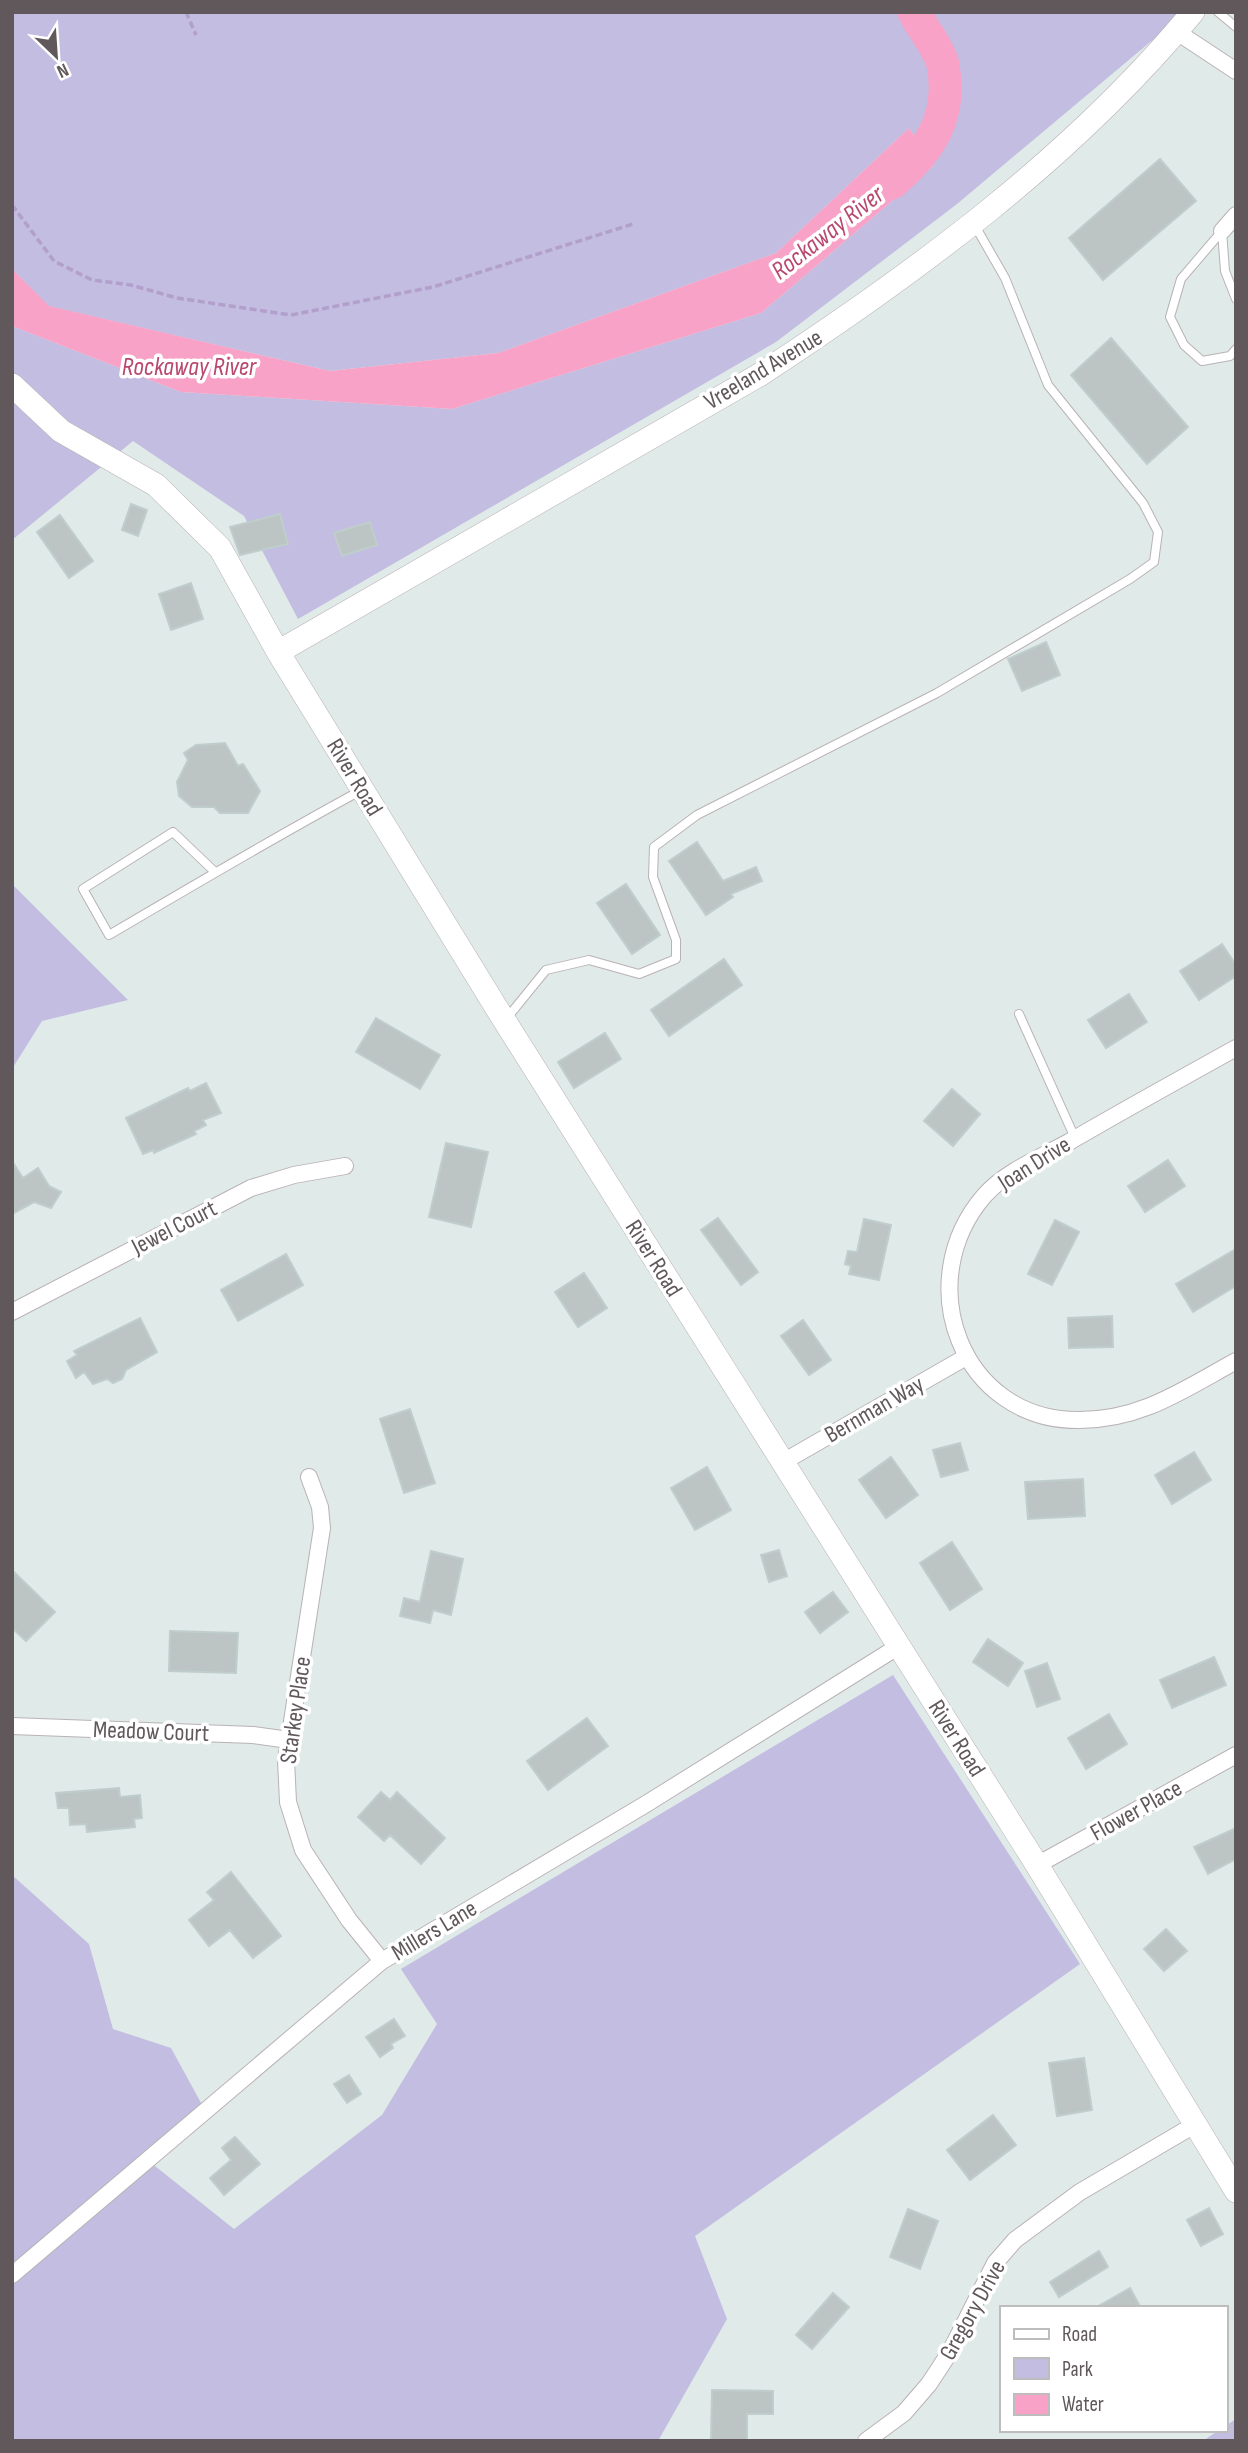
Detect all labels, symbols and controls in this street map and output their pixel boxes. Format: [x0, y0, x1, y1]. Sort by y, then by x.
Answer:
north arrow [21, 21, 91, 91]
text: N [53, 57, 72, 83]
water label: Rockaway River [765, 179, 892, 287]
street label: Vreeland Avenue [699, 323, 828, 416]
water label: Rockaway River [122, 352, 258, 383]
street label: River Road [320, 733, 389, 821]
street label: Joan Drive [992, 1130, 1076, 1197]
street label: Jewel Court [126, 1194, 222, 1262]
street label: River Road [619, 1215, 688, 1302]
street label: Bernman Way [820, 1369, 929, 1449]
street label: Starkey Place [274, 1655, 317, 1766]
street label: River Road [922, 1695, 991, 1782]
street label: Meadow Court [92, 1715, 210, 1748]
street label: Flower Place [1085, 1773, 1187, 1847]
street label: Millers Lane [386, 1894, 482, 1967]
street label: Gregory Drive [933, 2255, 1012, 2365]
legend [1000, 2306, 1227, 2432]
text: Road [1062, 2322, 1097, 2347]
text: Park [1062, 2357, 1093, 2382]
text: Water [1062, 2392, 1104, 2417]

